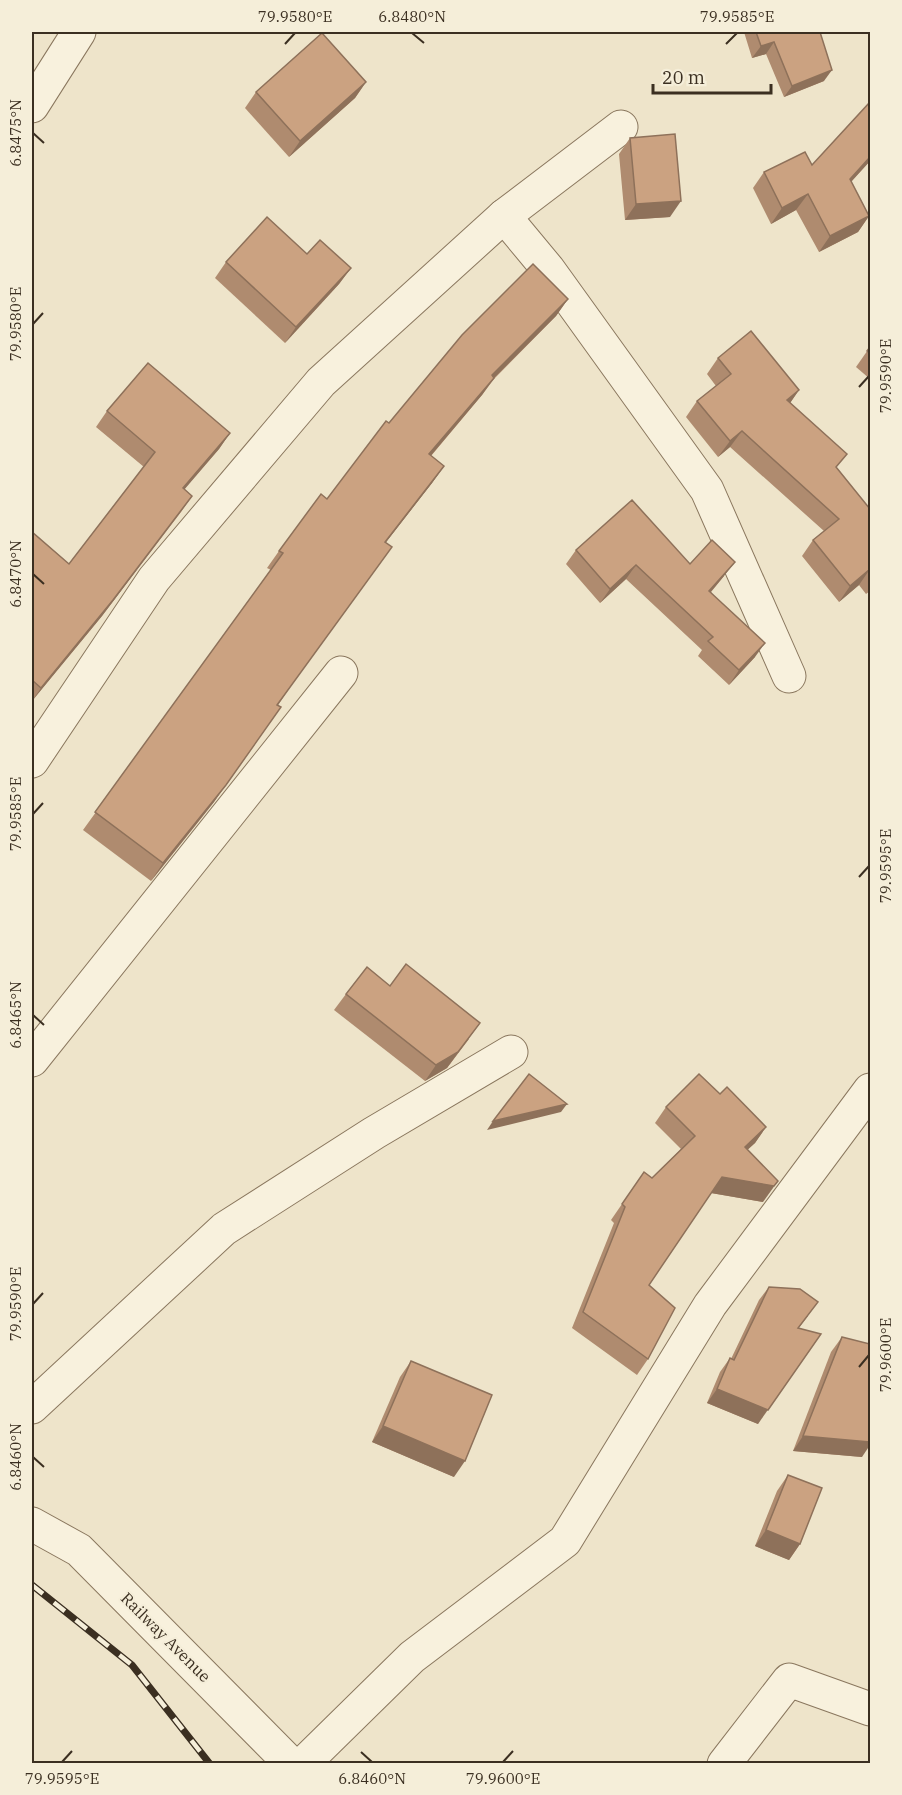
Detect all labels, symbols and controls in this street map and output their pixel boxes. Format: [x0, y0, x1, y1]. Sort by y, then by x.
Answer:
text: 79.9580°E [258, 7, 332, 26]
text: 6.8480°N [378, 7, 446, 26]
text: 79.9585°E [700, 7, 774, 26]
scale bar [653, 57, 772, 95]
text: 20 m [662, 66, 705, 89]
text: 6.8475°N [6, 99, 25, 167]
text: 79.9580°E [6, 287, 25, 361]
text: 79.9590°E [876, 339, 895, 413]
text: 6.8470°N [6, 540, 25, 608]
text: 79.9585°E [6, 777, 25, 851]
text: 79.9595°E [876, 829, 895, 903]
text: 6.8465°N [6, 981, 25, 1049]
text: 79.9590°E [6, 1267, 25, 1341]
text: 79.9600°E [876, 1318, 895, 1392]
text: 6.8460°N [6, 1423, 25, 1491]
street label: Railway Avenue [117, 1588, 215, 1686]
text: 79.9595°E [25, 1769, 99, 1788]
text: 6.8460°N [338, 1769, 406, 1788]
text: 79.9600°E [466, 1769, 540, 1788]

